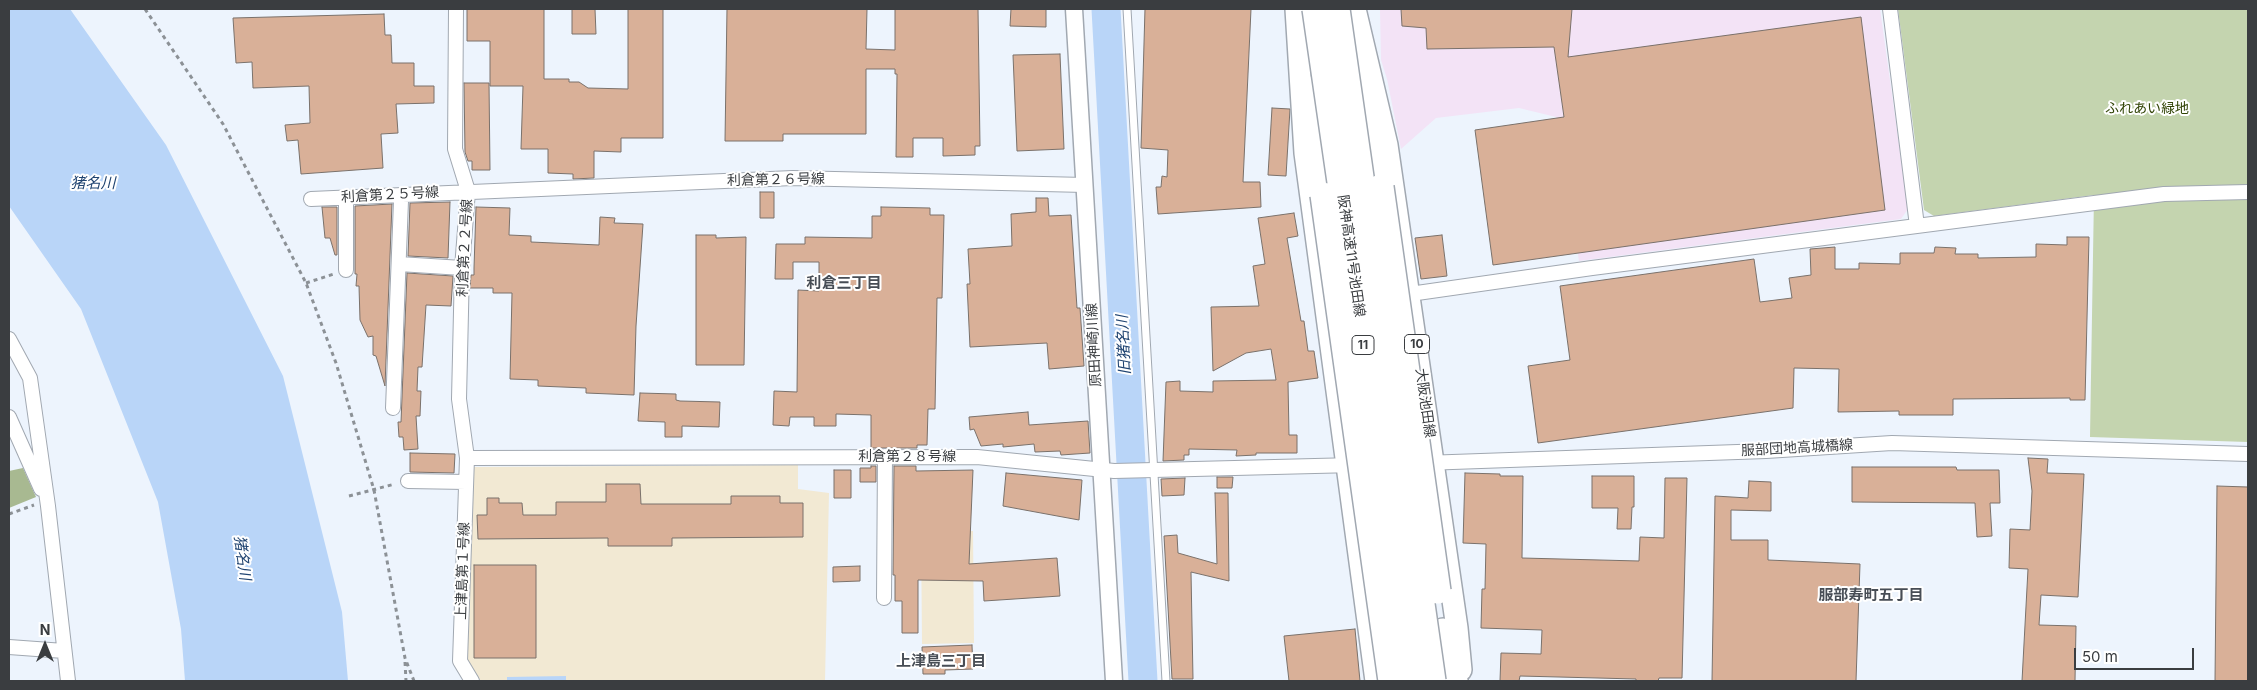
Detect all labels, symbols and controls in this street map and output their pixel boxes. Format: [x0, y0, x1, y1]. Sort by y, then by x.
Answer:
park label: ふれあい緑地 [2105, 101, 2189, 117]
street label: 利倉第２６号線 [727, 171, 825, 189]
water label: 猪名川 [71, 174, 115, 192]
street label: 利倉第２５号線 [341, 184, 439, 206]
street label: 阪神高速11号池田線 [1334, 194, 1368, 318]
street label: 利倉第２２号線 [454, 199, 476, 297]
district label: 利倉三丁目 [807, 274, 881, 292]
street label: 原田神崎川線 [1083, 303, 1105, 387]
water label: 旧猪名川 [1113, 315, 1135, 375]
road number: 10 [1404, 334, 1430, 354]
road number: 11 [1352, 336, 1374, 354]
street label: 大阪池田線 [1412, 367, 1438, 439]
street label: 服部団地高城橋線 [1741, 437, 1853, 459]
street label: 利倉第２８号線 [858, 449, 956, 465]
street label: 上津島第１号線 [453, 522, 473, 620]
water label: 猪名川 [230, 534, 254, 582]
district label: 服部寿町五丁目 [1819, 586, 1923, 604]
north arrow [20, 620, 70, 670]
text: N [40, 621, 50, 638]
scale bar [2077, 638, 2197, 670]
text: 50 m [2082, 647, 2118, 666]
district label: 上津島三丁目 [896, 652, 986, 670]

